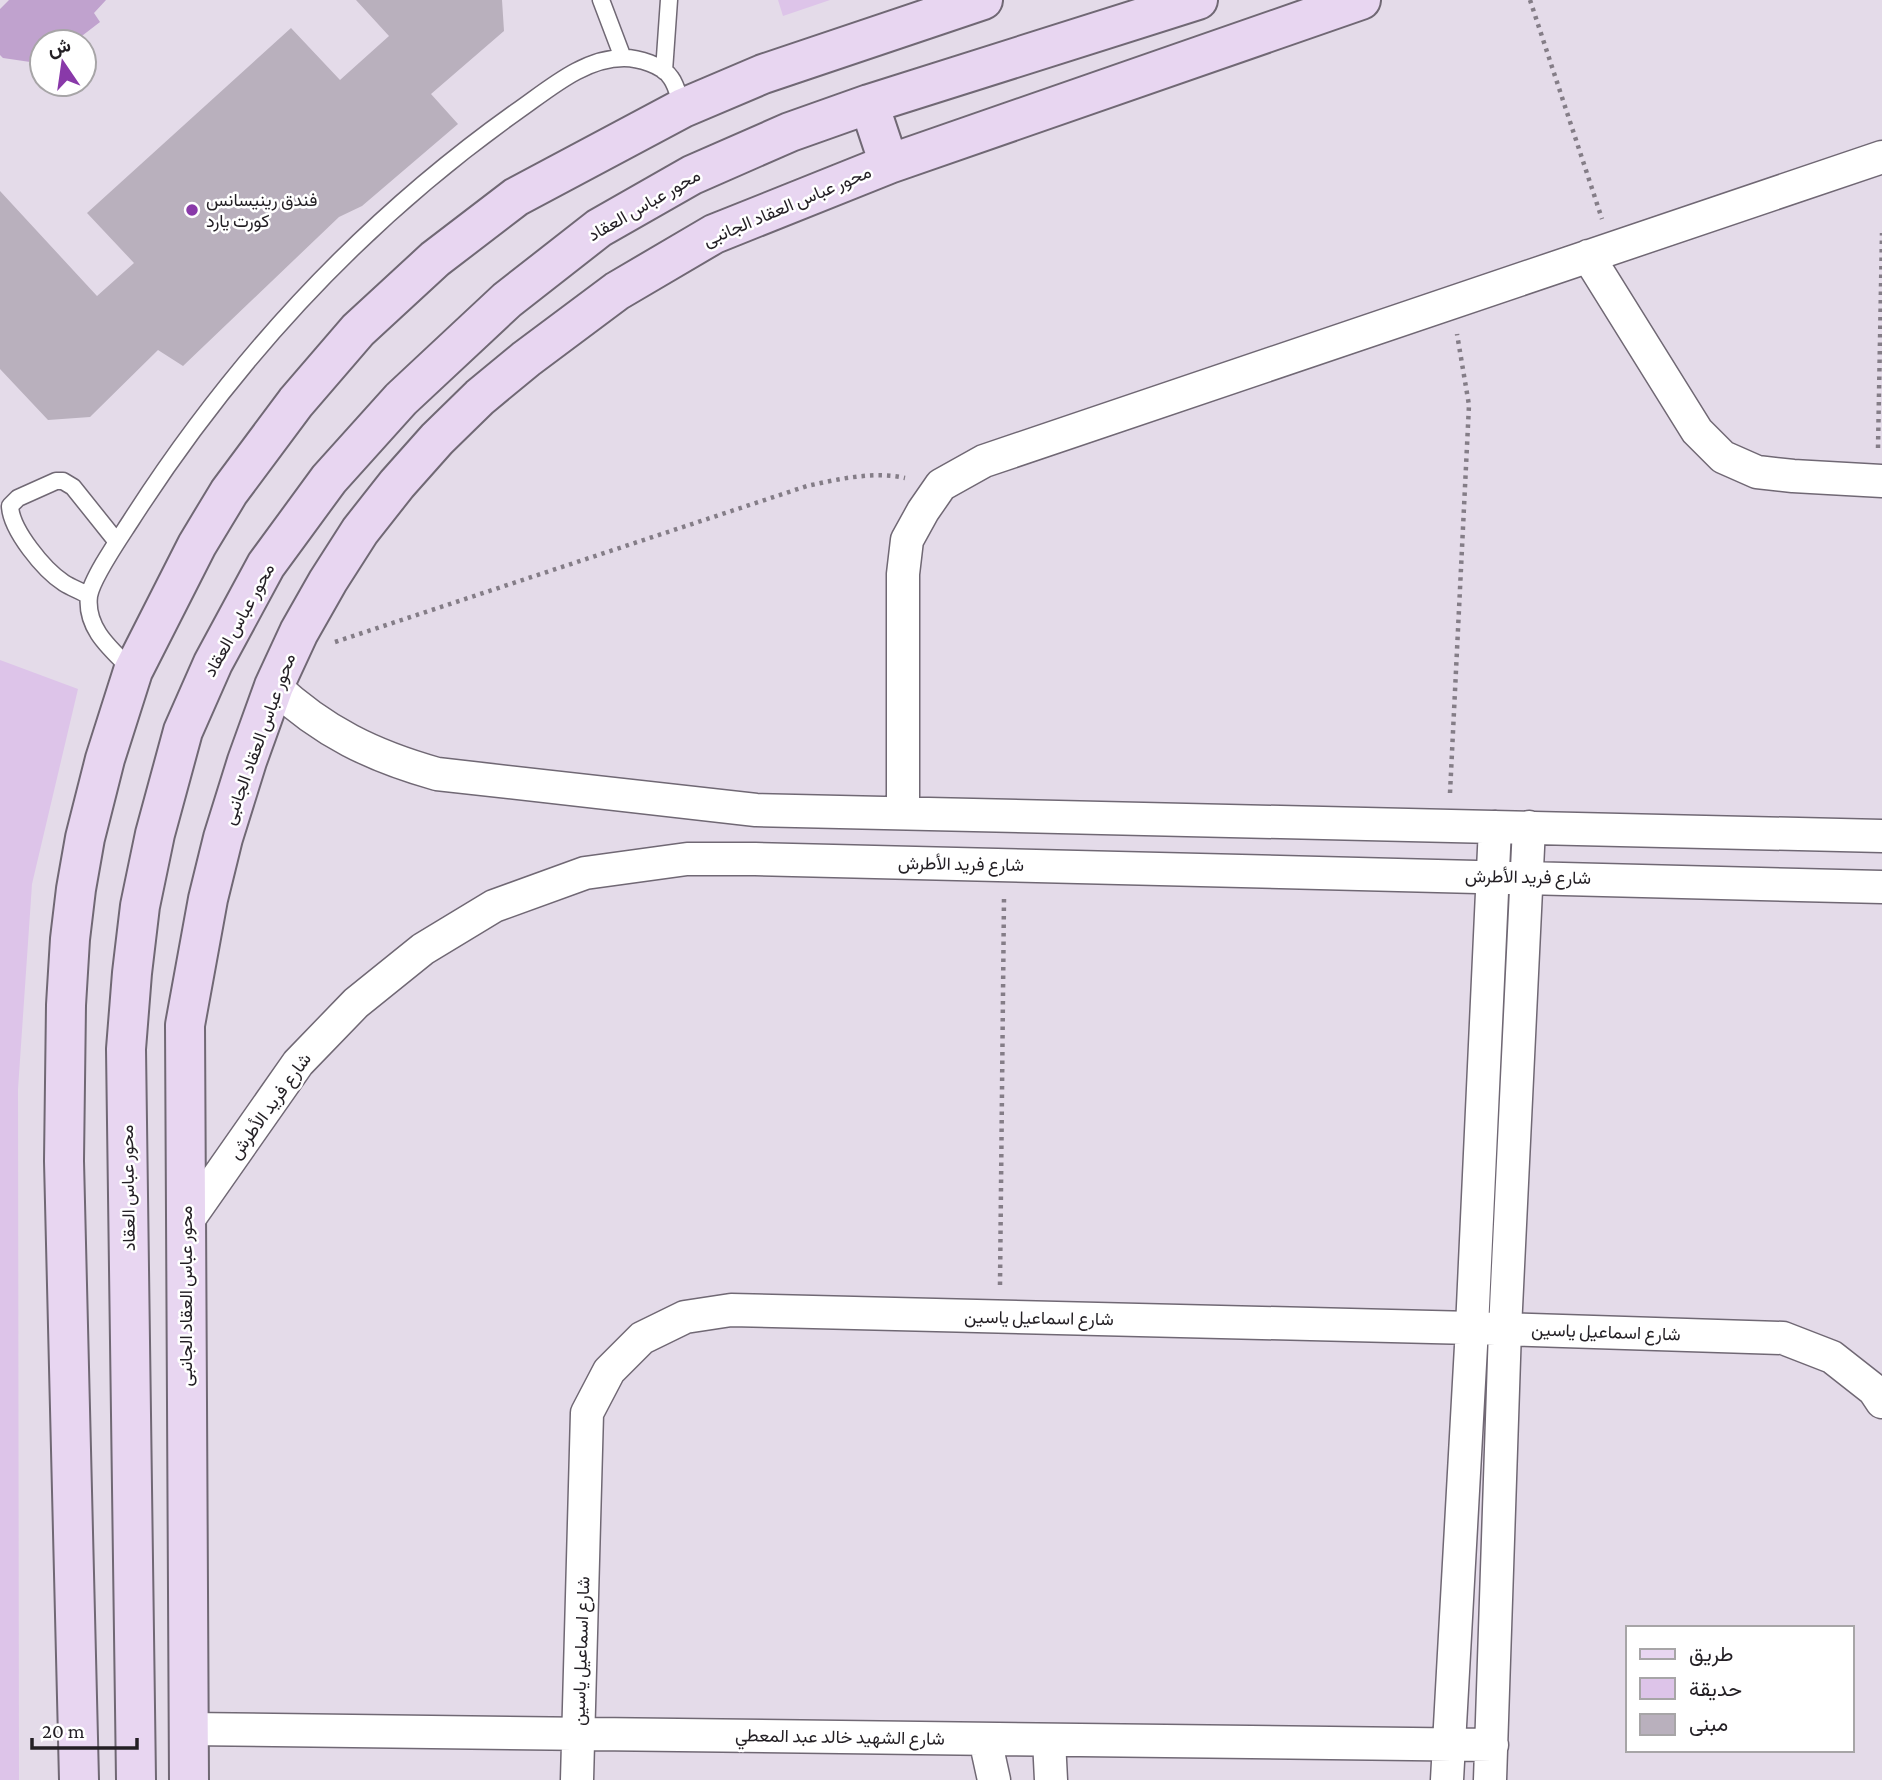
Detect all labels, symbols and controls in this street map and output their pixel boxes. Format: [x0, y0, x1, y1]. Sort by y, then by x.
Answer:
north arrow [28, 28, 98, 98]
text: ش [46, 34, 73, 61]
street label: محور عباس العقاد الجانبى [700, 161, 875, 251]
street label: محور عباس العقاد [584, 165, 704, 246]
place label: فندق رينيسانس كورت يارد [206, 190, 317, 232]
marker: فندق رينيسانس كورت يارد [184, 202, 200, 218]
street label: محور عباس العقاد [200, 560, 279, 681]
street label: محور عباس العقاد الجانبى [219, 651, 300, 828]
street label: شارع فريد الأطرش [898, 853, 1024, 877]
street label: شارع فريد الأطرش [1465, 866, 1591, 890]
street label: شارع فريد الأطرش [225, 1049, 317, 1164]
street label: محور عباس العقاد [117, 1125, 140, 1251]
street label: محور عباس العقاد الجانبى [176, 1206, 197, 1386]
street label: شارع اسماعيل ياسين [964, 1307, 1114, 1331]
street label: شارع اسماعيل ياسين [1531, 1319, 1681, 1347]
street label: شارع اسماعيل ياسين [568, 1576, 596, 1726]
legend [1626, 1626, 1854, 1752]
text: طريق [1689, 1642, 1734, 1667]
text: حديقة [1689, 1677, 1742, 1701]
scale bar [32, 1706, 136, 1750]
text: مبنى [1689, 1712, 1728, 1736]
text: 20 m [42, 1719, 85, 1743]
street label: شارع الشهيد خالد عبد المعطي [735, 1725, 945, 1754]

